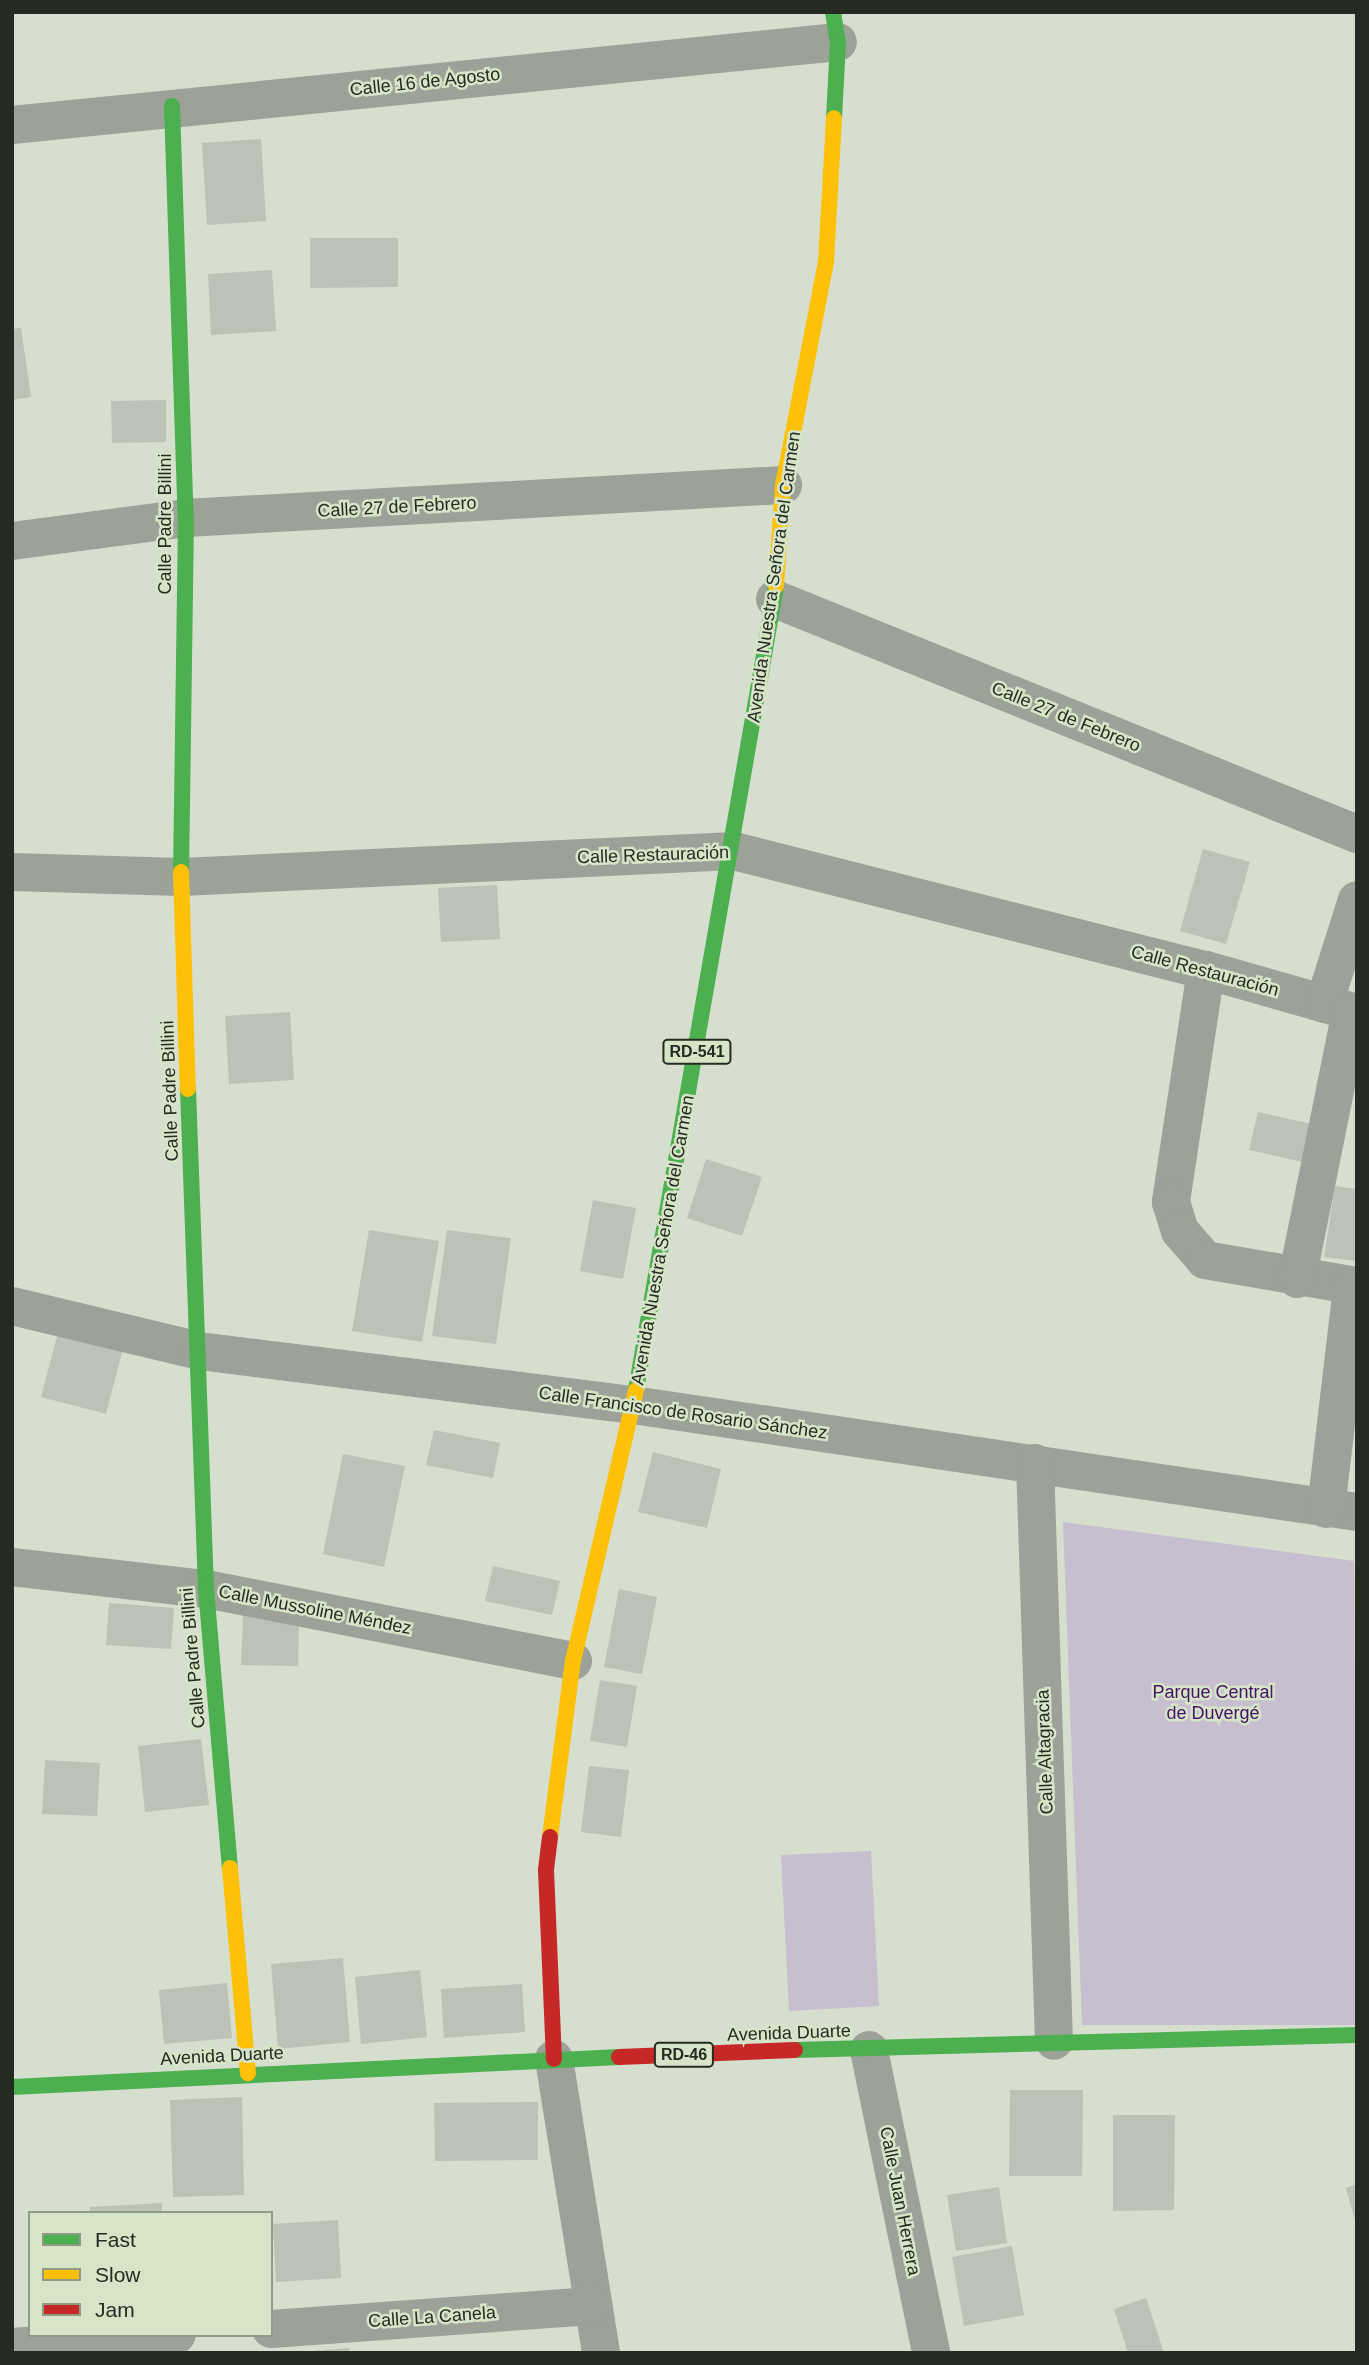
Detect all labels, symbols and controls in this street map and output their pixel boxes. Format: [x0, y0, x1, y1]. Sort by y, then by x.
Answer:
street label: Calle 16 de Agosto [348, 63, 502, 101]
street label: Avenida Nuestra Señora del Carmen [743, 430, 805, 724]
street label: Calle Padre Billini [154, 453, 176, 595]
street label: Calle 27 de Febrero [317, 492, 477, 522]
street label: Calle 27 de Febrero [988, 677, 1144, 757]
street label: Calle Restauración [577, 842, 729, 868]
street label: Calle Restauración [1129, 941, 1281, 1001]
street label: Calle Padre Billini [157, 1020, 183, 1162]
road number: RD-541 [662, 1040, 732, 1064]
street label: Avenida Nuestra Señora del Carmen [627, 1093, 699, 1387]
street label: Calle Francisco de Rosario Sánchez [537, 1382, 829, 1444]
street label: Calle Mussoline Méndez [217, 1581, 413, 1639]
street label: Calle Padre Billini [176, 1587, 210, 1729]
park label: Parque Central de Duvergé [1152, 1682, 1274, 1724]
street label: Calle Altagracia [1032, 1689, 1058, 1815]
street label: Avenida Duarte [727, 2020, 851, 2046]
street label: Avenida Duarte [160, 2042, 284, 2070]
road number: RD-46 [652, 2042, 716, 2068]
street label: Calle Juan Herrera [875, 2125, 925, 2277]
legend [28, 2211, 273, 2337]
text: Fast [95, 2228, 136, 2251]
text: Slow [95, 2263, 141, 2286]
text: Jam [95, 2298, 135, 2321]
street label: Calle La Canela [367, 2302, 497, 2332]

